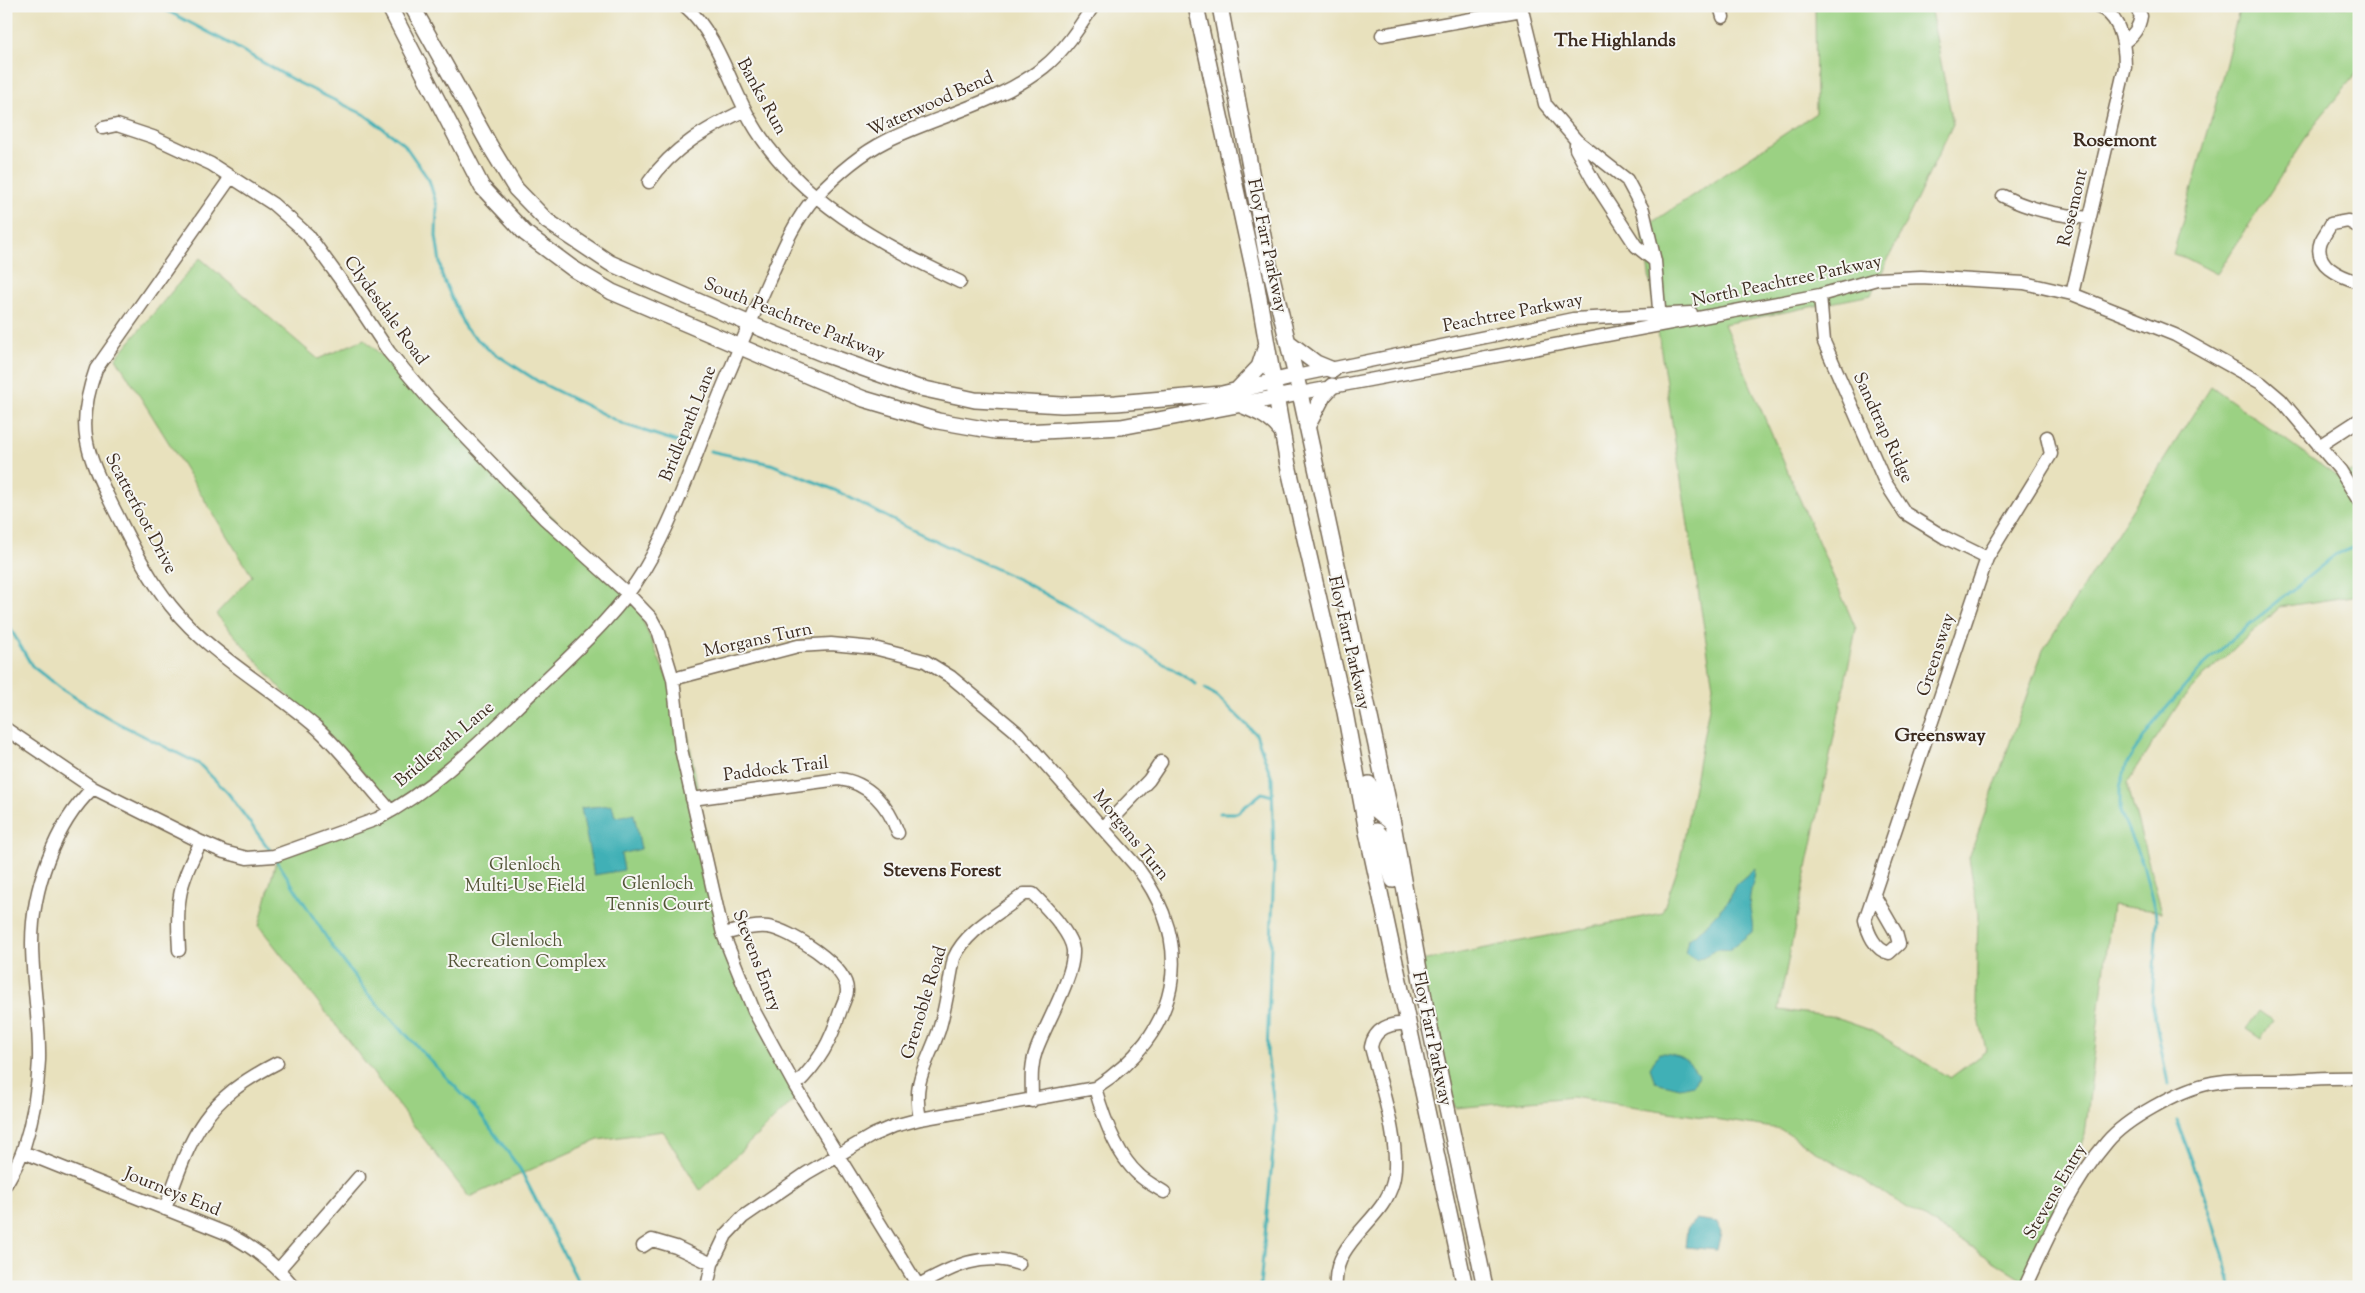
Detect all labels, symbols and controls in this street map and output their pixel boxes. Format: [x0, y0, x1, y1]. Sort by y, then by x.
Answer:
district label: The Highlands [1554, 28, 1676, 55]
street label: Banks Run [729, 54, 793, 141]
street label: Waterwood Bend [864, 66, 998, 144]
district label: Rosemont [2073, 128, 2157, 155]
street label: Rosemont [2052, 167, 2096, 249]
street label: Floy Farr Parkway [1239, 177, 1293, 316]
street label: North Peachtree Parkway [1690, 249, 1884, 315]
street label: Clydesdale Road [336, 251, 434, 371]
street label: South Peachtree Parkway [699, 272, 889, 368]
street label: Peachtree Parkway [1441, 288, 1585, 340]
street label: Bridlepath Lane [654, 362, 724, 486]
street label: Sandtrap Ridge [1845, 368, 1919, 488]
street label: Scatterfoot Drive [97, 449, 183, 579]
street label: Floy Farr Parkway [1320, 574, 1376, 712]
street label: Greensway [1911, 610, 1963, 700]
street label: Morgans Turn [701, 617, 815, 665]
street label: Bridlepath Lane [390, 696, 500, 794]
district label: Greensway [1894, 723, 1986, 750]
street label: Paddock Trail [722, 751, 830, 789]
street label: Morgans Turn [1085, 785, 1175, 887]
park label: Glenloch Multi-Use Field [465, 853, 585, 900]
district label: Stevens Forest [883, 858, 1001, 885]
park label: Glenloch Tennis Court [606, 872, 710, 919]
street label: Stevens Entry [725, 906, 787, 1016]
park label: Glenloch Recreation Complex [447, 929, 607, 976]
street label: Grenoble Road [895, 943, 955, 1063]
street label: Floy Farr Parkway [1404, 970, 1458, 1109]
street label: Stevens Entry [2018, 1139, 2094, 1245]
street label: Journeys End [119, 1161, 224, 1224]

